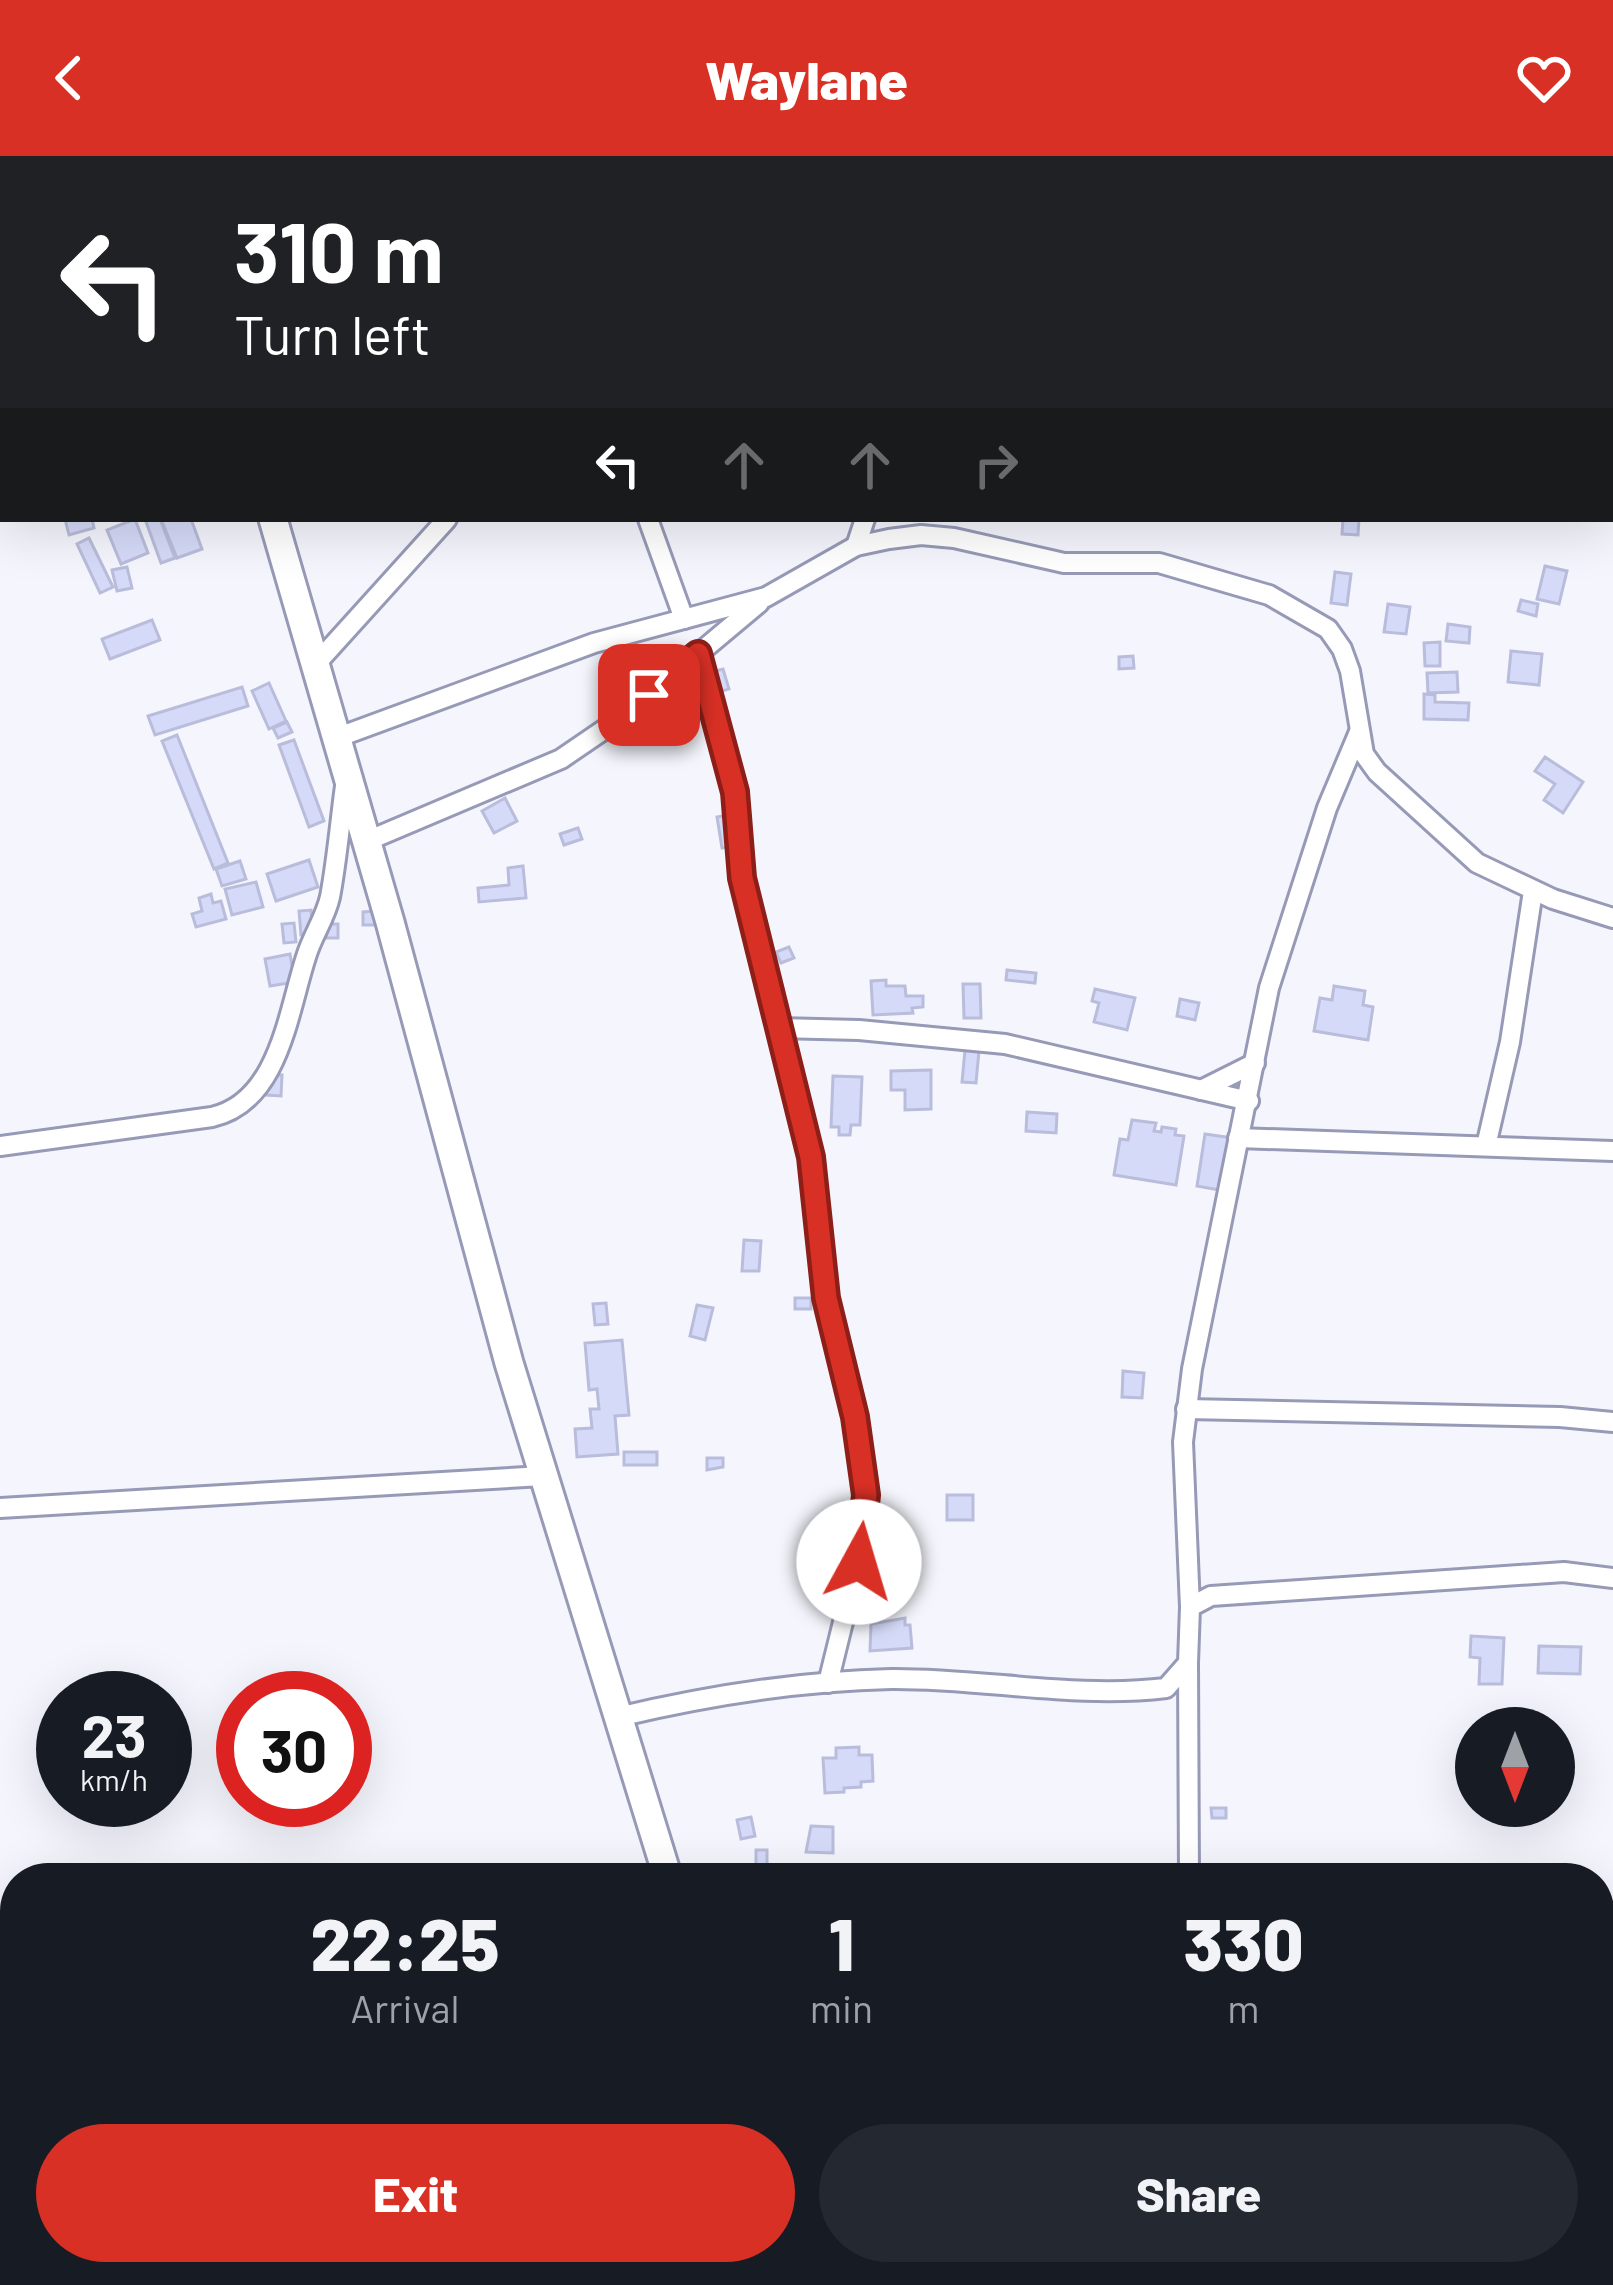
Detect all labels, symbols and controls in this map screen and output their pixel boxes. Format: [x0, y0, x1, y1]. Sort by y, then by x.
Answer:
icon: back [36, 45, 102, 111]
icon: heart [1511, 45, 1577, 111]
text: Waylane [705, 46, 908, 111]
text: 310 m [234, 199, 444, 300]
icon: left [36, 204, 192, 360]
text: Turn left [234, 301, 431, 366]
icon: left [585, 432, 651, 498]
icon: ahead [711, 432, 777, 498]
icon: ahead [837, 432, 903, 498]
icon: right [963, 432, 1029, 498]
pin [598, 644, 700, 746]
icon: arrive [616, 662, 682, 728]
position arrow [796, 1499, 922, 1625]
speed limit sign: 30 [216, 1671, 372, 1827]
text: 23 [81, 1698, 147, 1770]
north arrow [1455, 1707, 1575, 1827]
map controls [1455, 1707, 1575, 1827]
text: km/h [80, 1761, 148, 1797]
text: 22:25 [310, 1899, 499, 1985]
text: 1 [829, 1899, 854, 1985]
text: 330 [1183, 1899, 1304, 1985]
text: Arrival [350, 1984, 459, 2031]
text: min [810, 1984, 873, 2031]
text: m [1227, 1984, 1260, 2031]
button: Exit [36, 2124, 795, 2262]
button: Share [819, 2124, 1578, 2262]

